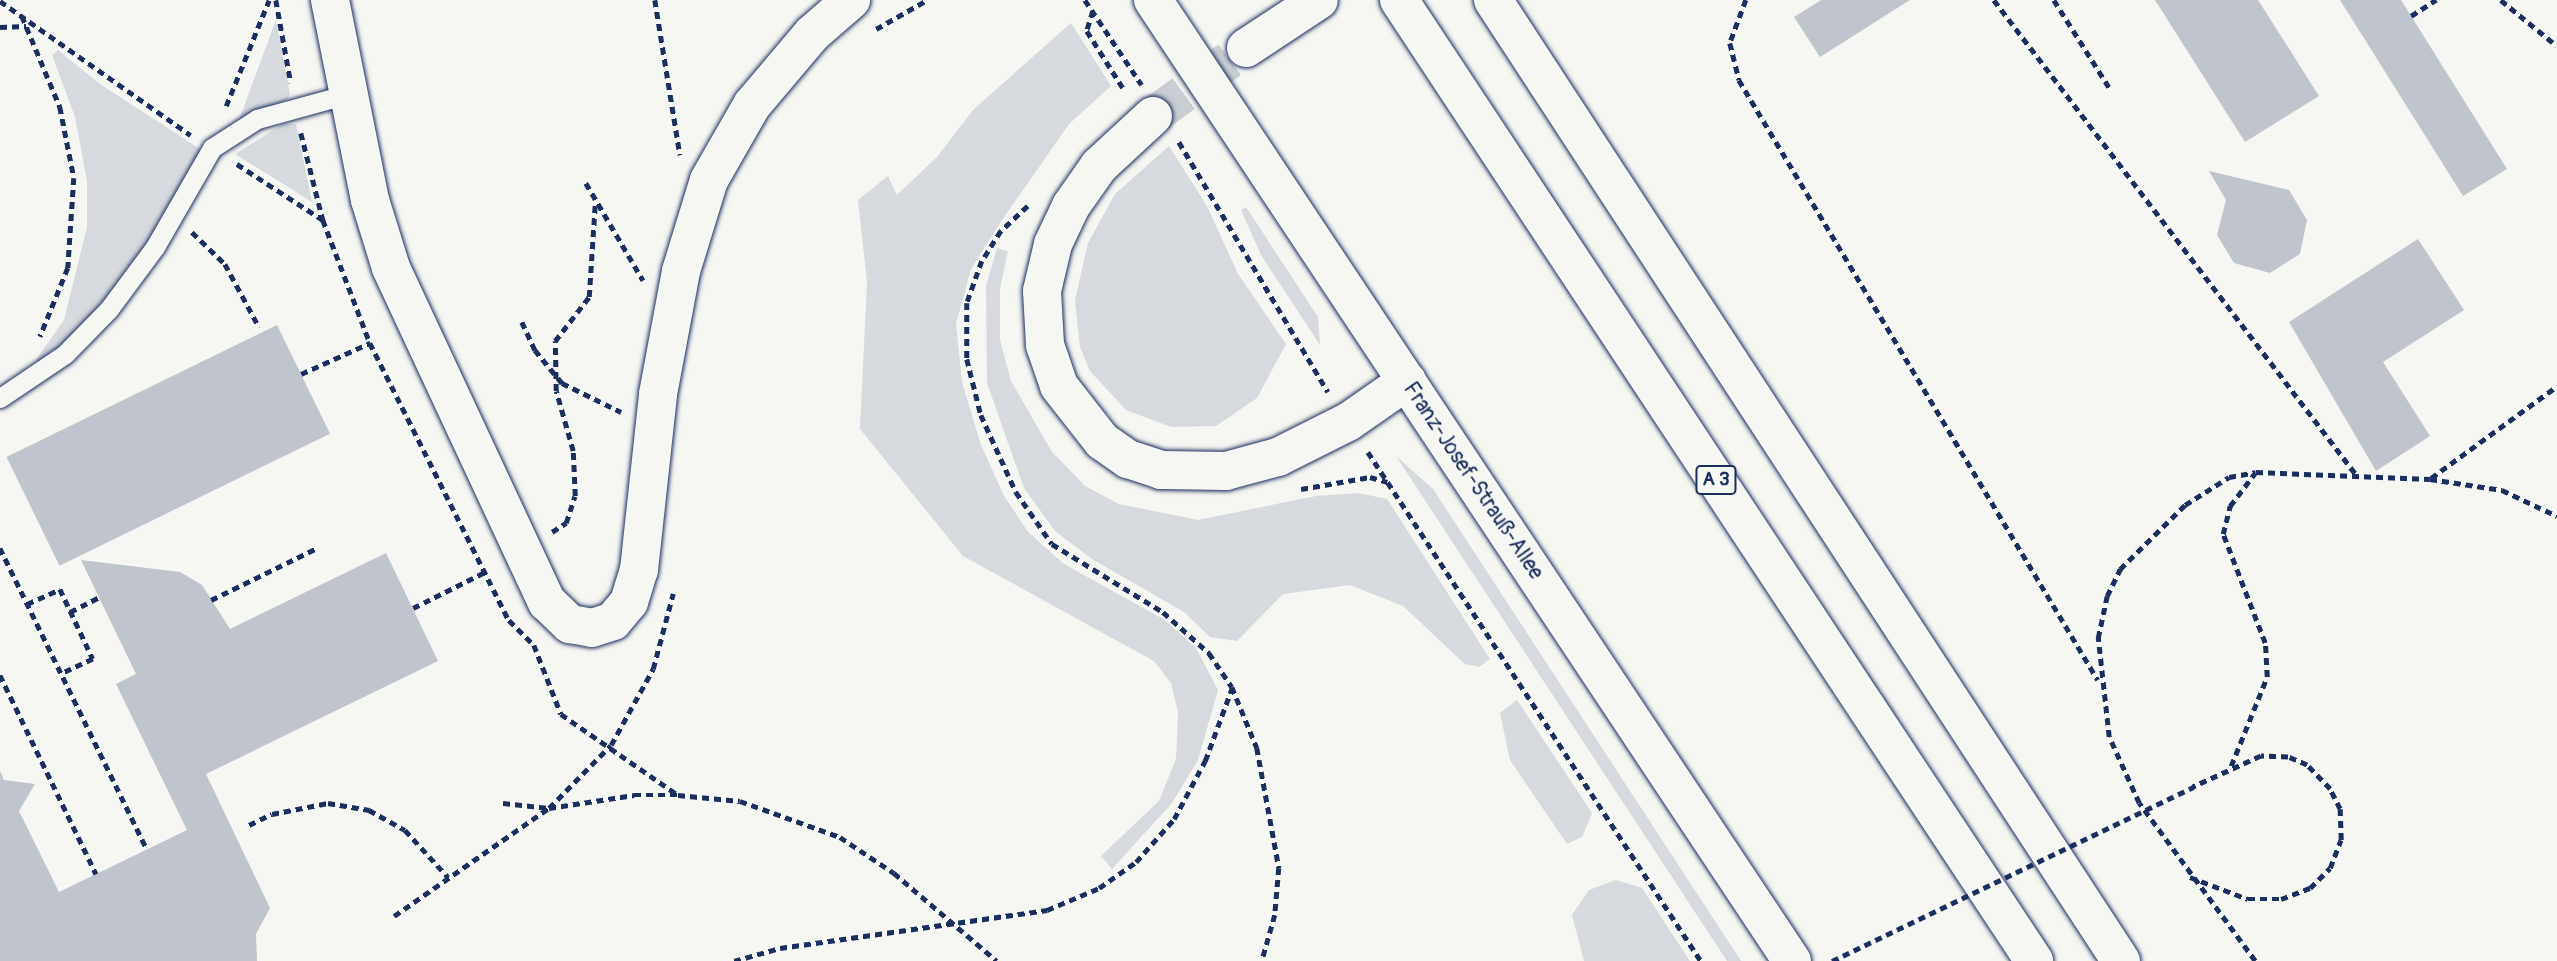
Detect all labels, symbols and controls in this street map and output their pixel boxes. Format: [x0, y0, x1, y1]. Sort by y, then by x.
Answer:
street label: Franz-Josef-Strauß-Allee [1398, 378, 1548, 584]
road number: A 3 [1695, 464, 1737, 495]

